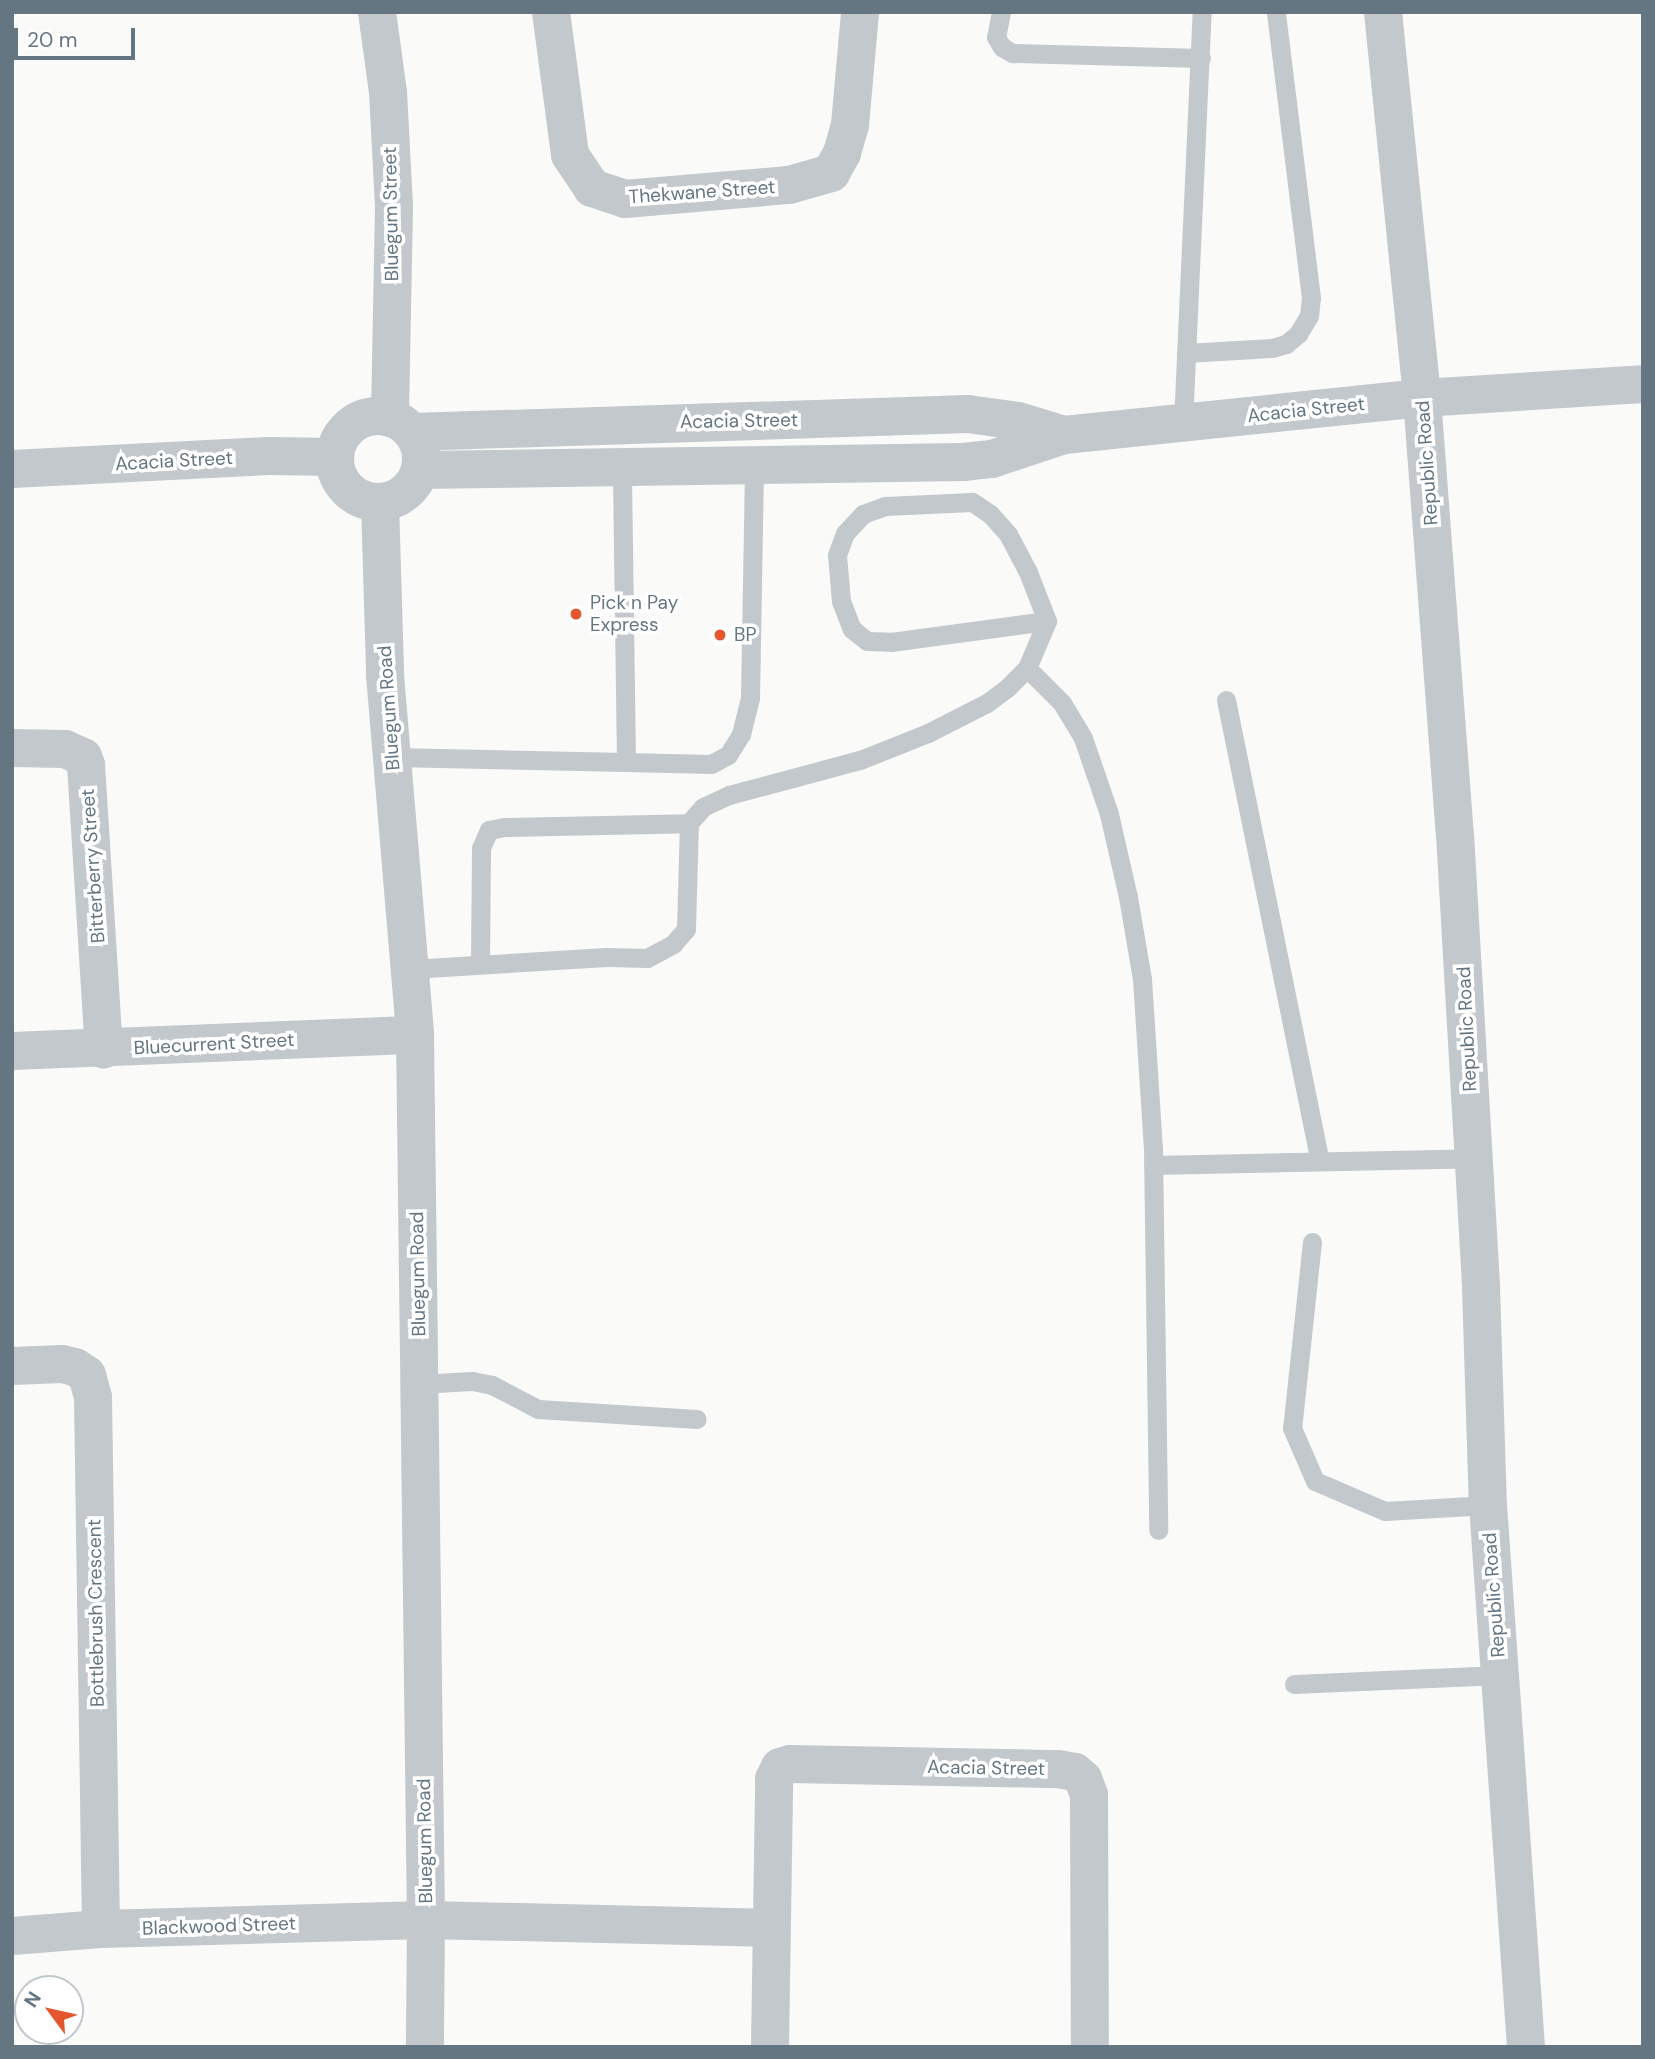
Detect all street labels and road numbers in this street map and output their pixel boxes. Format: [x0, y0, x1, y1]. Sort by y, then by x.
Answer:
street label: Bluegum Street [378, 146, 404, 282]
street label: Thekwane Street [628, 175, 776, 209]
street label: Acacia Street [1246, 392, 1366, 428]
street label: Republic Road [1411, 400, 1443, 526]
street label: Acacia Street [680, 409, 798, 433]
street label: Acacia Street [114, 447, 234, 475]
street label: Bluegum Road [373, 645, 405, 771]
street label: Bitterberry Street [76, 788, 110, 944]
street label: Republic Road [1452, 966, 1482, 1092]
street label: Bluecurrent Street [133, 1028, 295, 1060]
street label: Bluegum Road [406, 1211, 430, 1337]
street label: Bottlebrush Crescent [83, 1519, 109, 1707]
street label: Republic Road [1478, 1532, 1510, 1658]
street label: Acacia Street [927, 1756, 1045, 1780]
street label: Bluegum Road [413, 1778, 437, 1904]
street label: Blackwood Street [142, 1912, 296, 1940]

